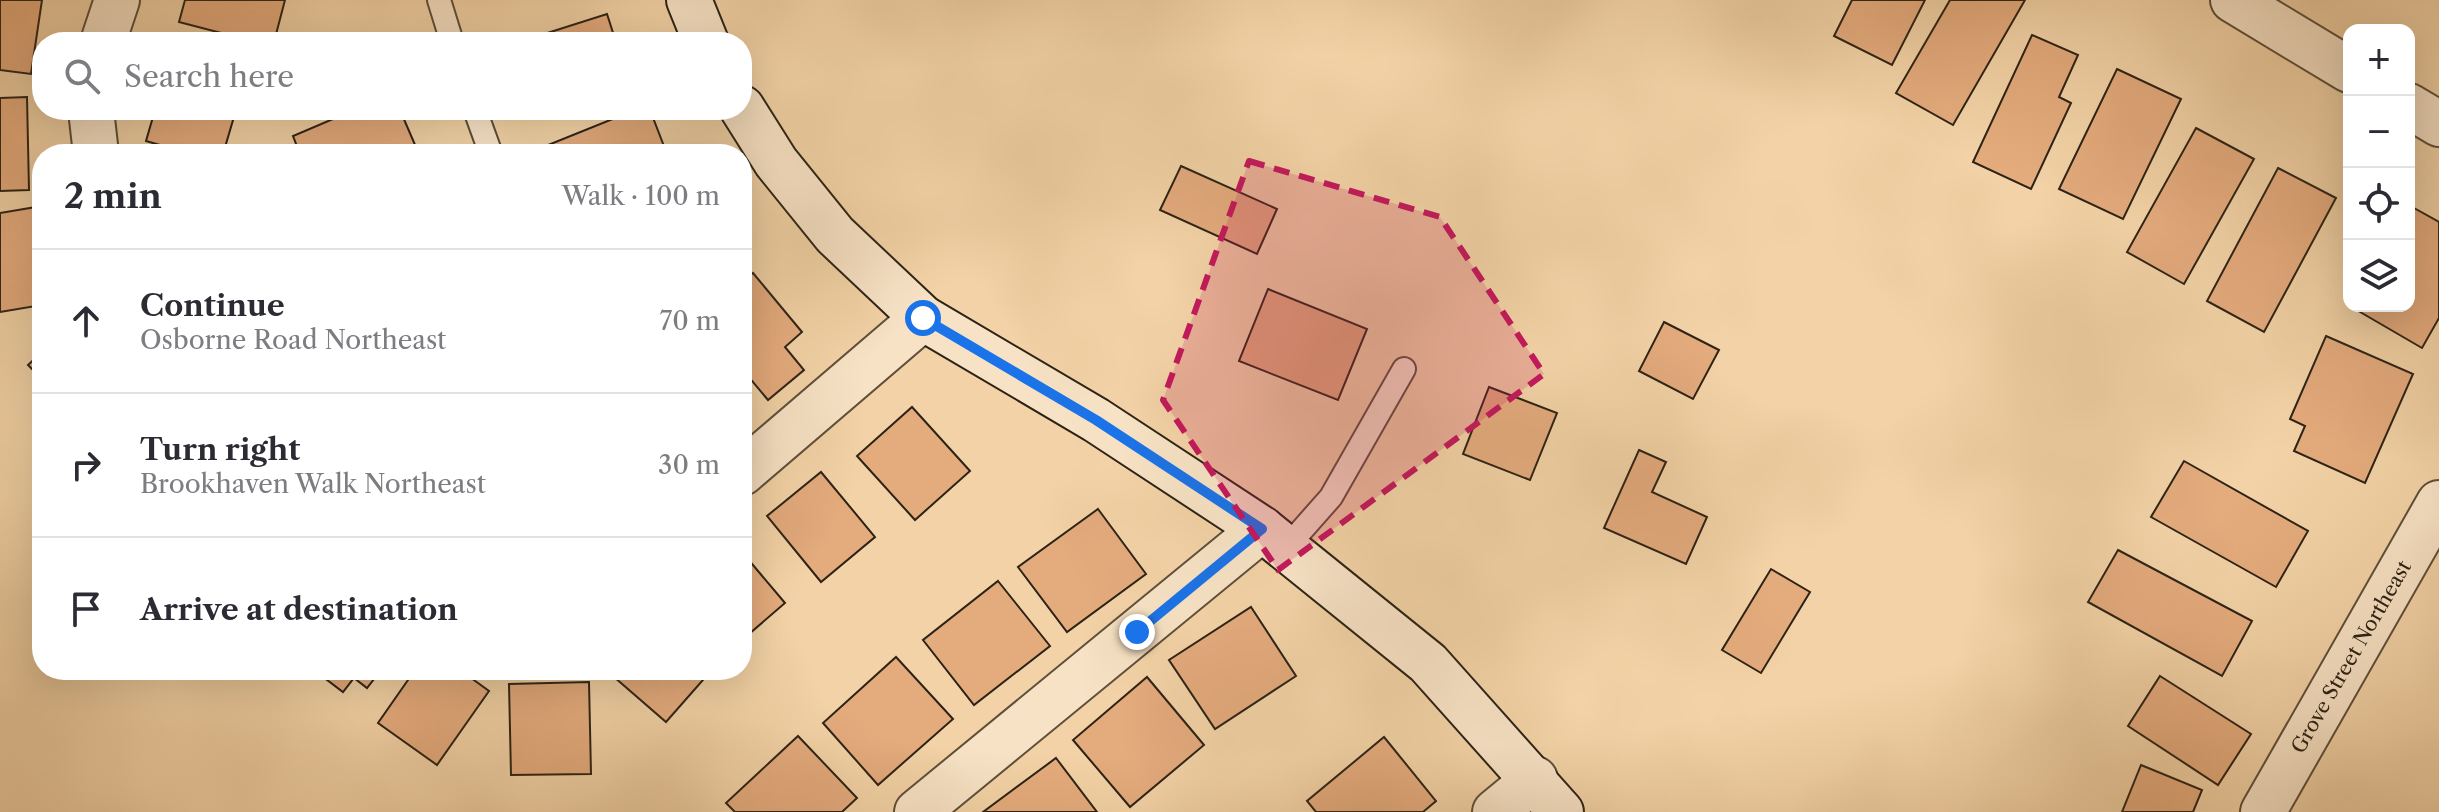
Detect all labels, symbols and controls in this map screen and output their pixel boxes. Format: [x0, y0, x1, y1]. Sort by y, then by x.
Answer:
map controls [2343, 24, 2415, 312]
button: + [2343, 24, 2415, 96]
search box [32, 32, 752, 120]
icon: search [60, 54, 104, 98]
text: Search here [124, 58, 294, 95]
button: − [2343, 96, 2415, 168]
button: locate [2343, 168, 2415, 240]
text: 2 min [64, 175, 162, 217]
text: Walk · 100 m [562, 180, 720, 212]
button: layers [2343, 240, 2415, 312]
text: Continue [140, 287, 285, 324]
icon: ahead [64, 299, 108, 343]
route start [905, 300, 941, 336]
text: 70 m [660, 305, 720, 337]
text: Osborne Road Northeast [140, 324, 446, 356]
text: Turn right [140, 431, 300, 468]
icon: right [64, 443, 108, 487]
text: 30 m [658, 449, 720, 481]
text: Brookhaven Walk Northeast [140, 468, 486, 500]
street label: Grove Street Northeast [2286, 556, 2416, 758]
icon: arrive [64, 587, 108, 631]
text: Arrive at destination [140, 591, 458, 628]
route end [1119, 614, 1155, 650]

